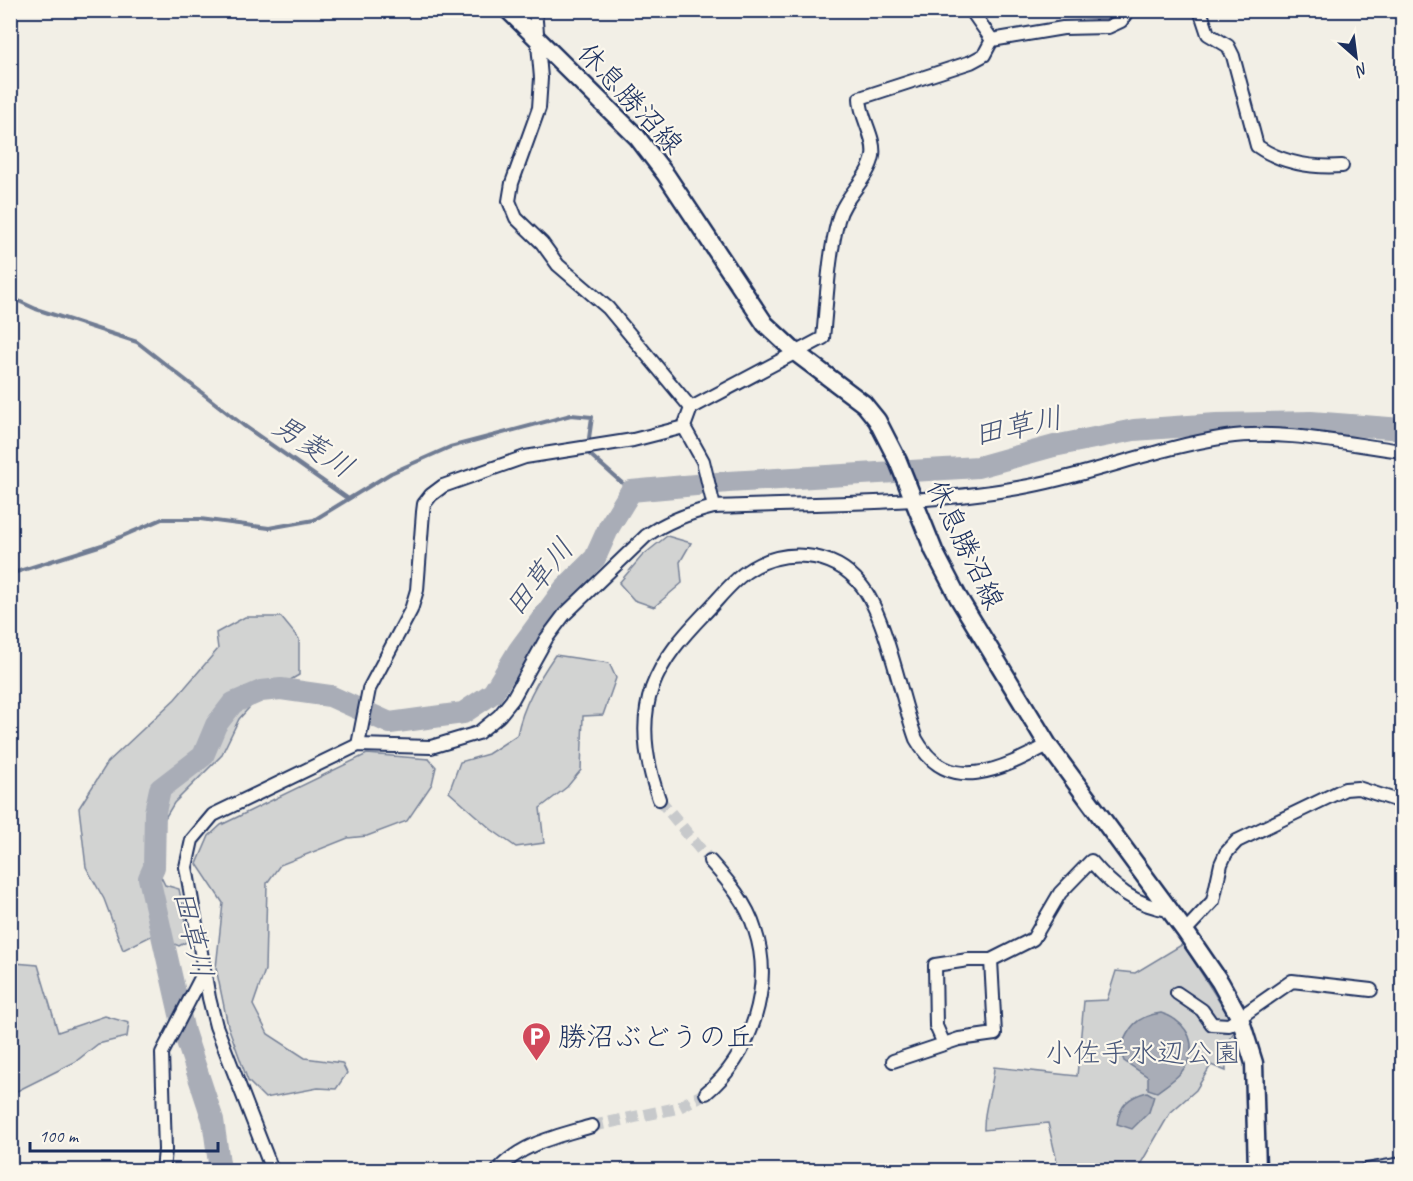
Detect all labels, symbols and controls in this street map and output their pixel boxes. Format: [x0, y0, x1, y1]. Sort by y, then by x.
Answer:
north arrow [1326, 27, 1386, 87]
street label: 休息勝沼線 [570, 35, 691, 161]
text: N [1351, 58, 1372, 82]
water label: 田草川 [970, 398, 1066, 454]
water label: 男菱川 [265, 406, 361, 486]
street label: 休息勝沼線 [919, 474, 1012, 615]
water label: 田草川 [496, 530, 582, 624]
water label: 田草川 [164, 886, 222, 982]
place label: 勝沼ぶどうの丘 [558, 1019, 755, 1054]
parking icon: 勝沼ぶどうの丘 [521, 1020, 553, 1062]
park label: 小佐手水辺公園 [1045, 1035, 1241, 1070]
scale bar [30, 1115, 218, 1153]
text: 100 m [39, 1125, 80, 1147]

